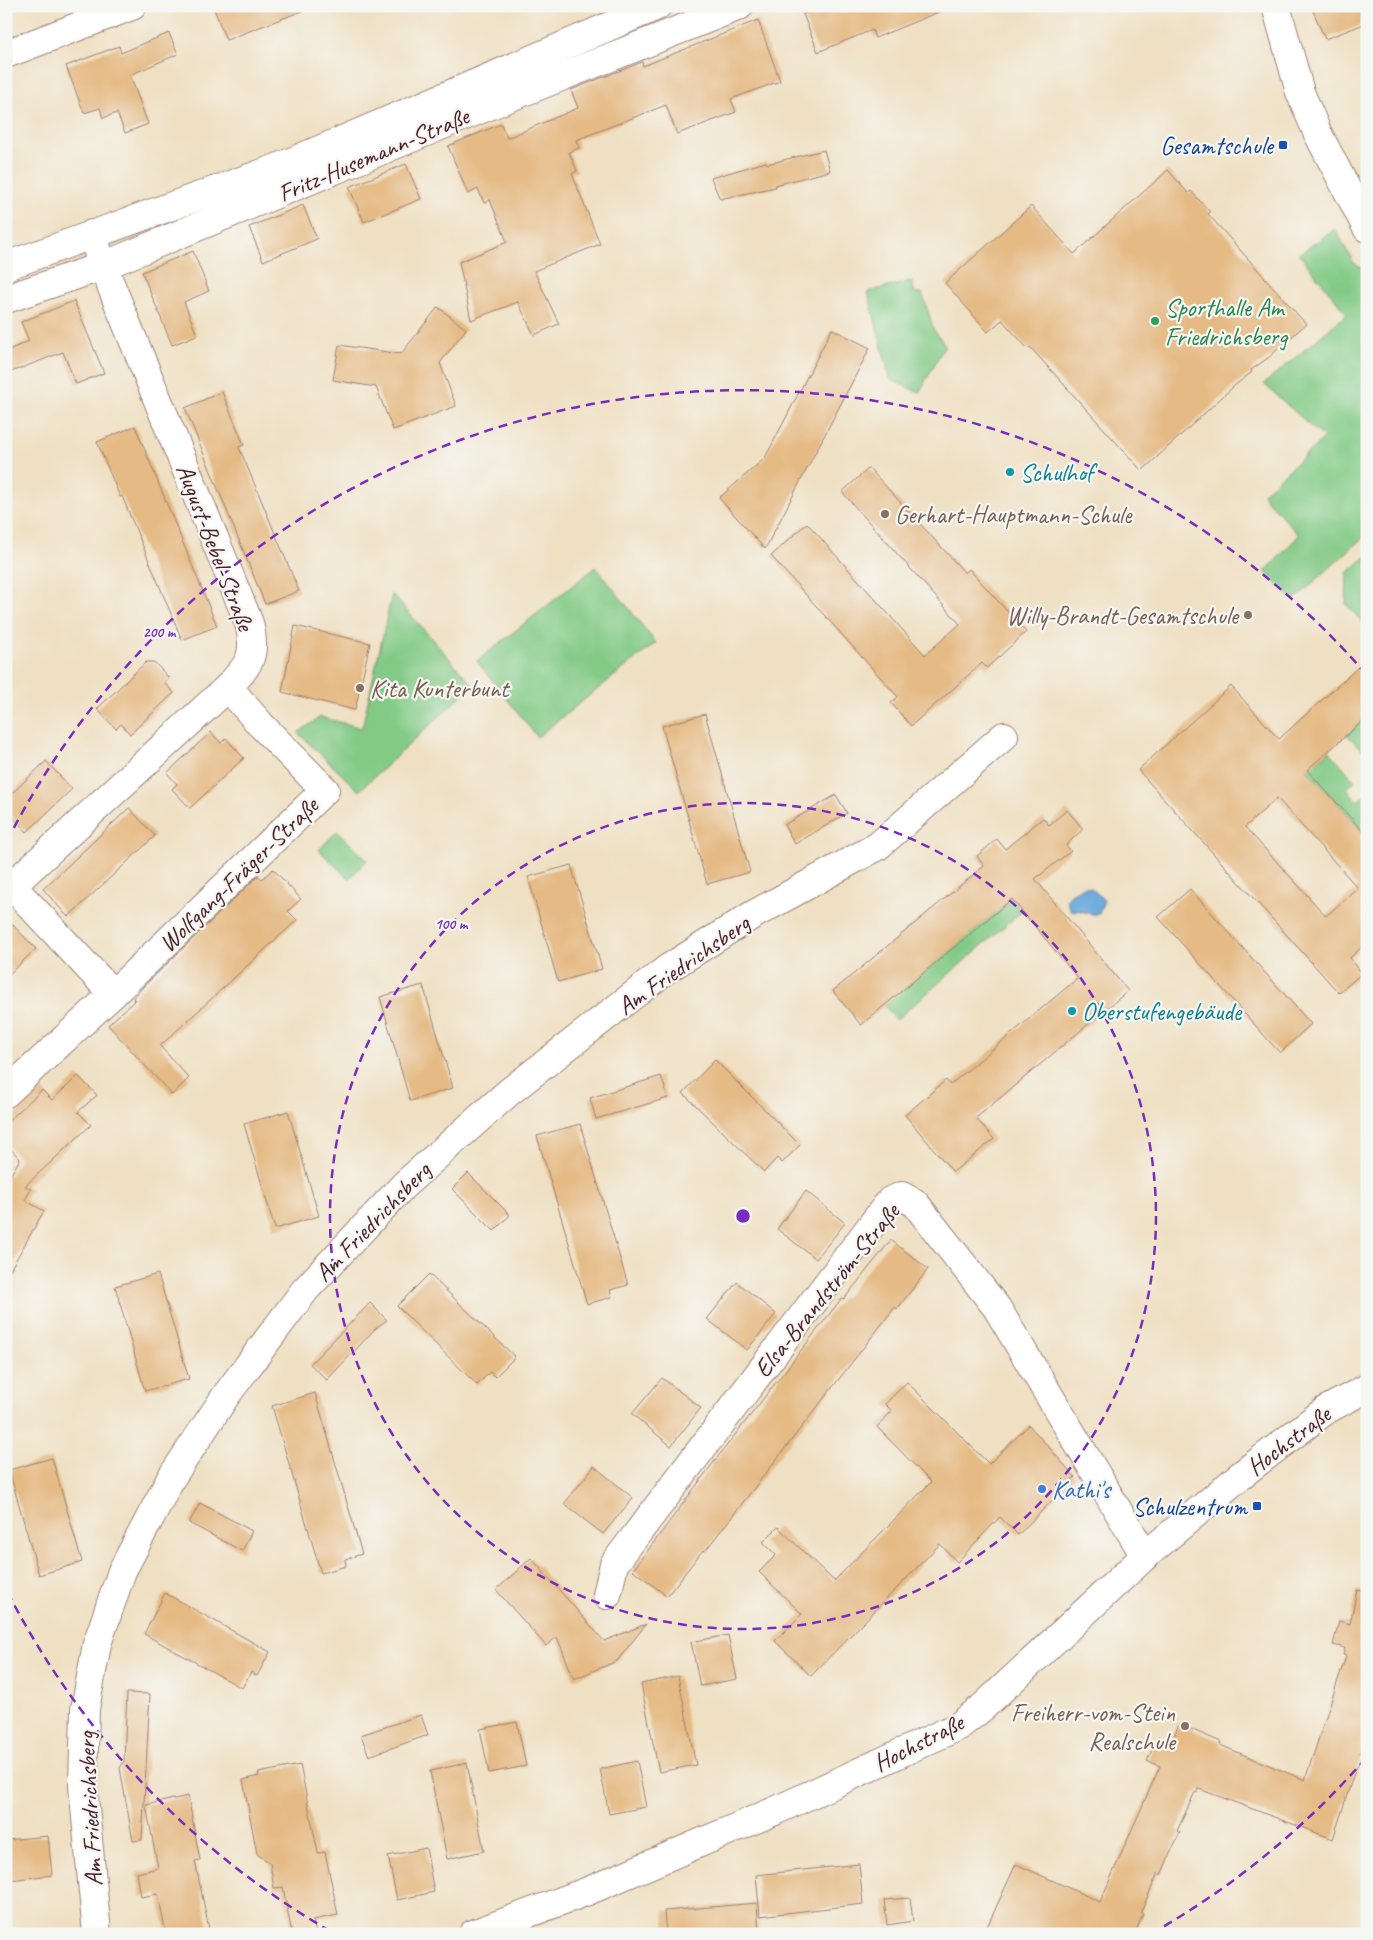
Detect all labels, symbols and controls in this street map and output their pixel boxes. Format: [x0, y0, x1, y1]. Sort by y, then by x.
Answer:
street label: Fritz-Husemann-Straße [273, 100, 475, 210]
place label: Gesamtschule [1160, 130, 1275, 162]
marker: Gesamtschule [1277, 139, 1289, 151]
place label: Sporthalle Am Friedrichsberg [1165, 292, 1289, 353]
marker: Sporthalle Am Friedrichsberg [1149, 315, 1161, 327]
place label: Schulhof [1020, 457, 1098, 489]
street label: August-Bebel-Straße [169, 459, 262, 637]
marker: Schulhof [1004, 466, 1016, 478]
place label: Gerhart-Hauptmann-Schule [895, 499, 1133, 531]
marker: Gerhart-Hauptmann-Schule [879, 508, 891, 520]
place label: Willy-Brandt-Gesamtschule [1006, 600, 1240, 632]
marker: Willy-Brandt-Gesamtschule [1242, 609, 1254, 621]
text: 200 m [143, 623, 177, 642]
place label: Kita Kunterbunt [370, 673, 511, 705]
marker: Kita Kunterbunt [354, 682, 366, 694]
street label: Wolfgang-Fräger-Straße [152, 789, 327, 959]
street label: Am Friedrichsberg [611, 907, 757, 1022]
text: 100 m [435, 915, 469, 934]
place label: Oberstufengebäude [1082, 996, 1243, 1028]
marker: Oberstufengebäude [1066, 1005, 1078, 1017]
street label: Am Friedrichsberg [307, 1154, 439, 1288]
street label: Elsa-Brandström-Straße [747, 1196, 908, 1384]
centre of rings [734, 1207, 752, 1225]
street label: Hochstraße [1240, 1398, 1338, 1483]
place label: Kathi's [1052, 1474, 1113, 1506]
marker: Kathi's [1036, 1483, 1048, 1495]
place label: Schulzentrum [1133, 1491, 1249, 1523]
marker: Schulzentrum [1251, 1500, 1263, 1512]
place label: Freiherr-vom-Stein Realschule [1011, 1697, 1177, 1758]
street label: Hochstraße [868, 1706, 971, 1779]
marker: Freiherr-vom-Stein Realschule [1179, 1720, 1191, 1732]
street label: Am Friedrichsberg [70, 1730, 110, 1887]

